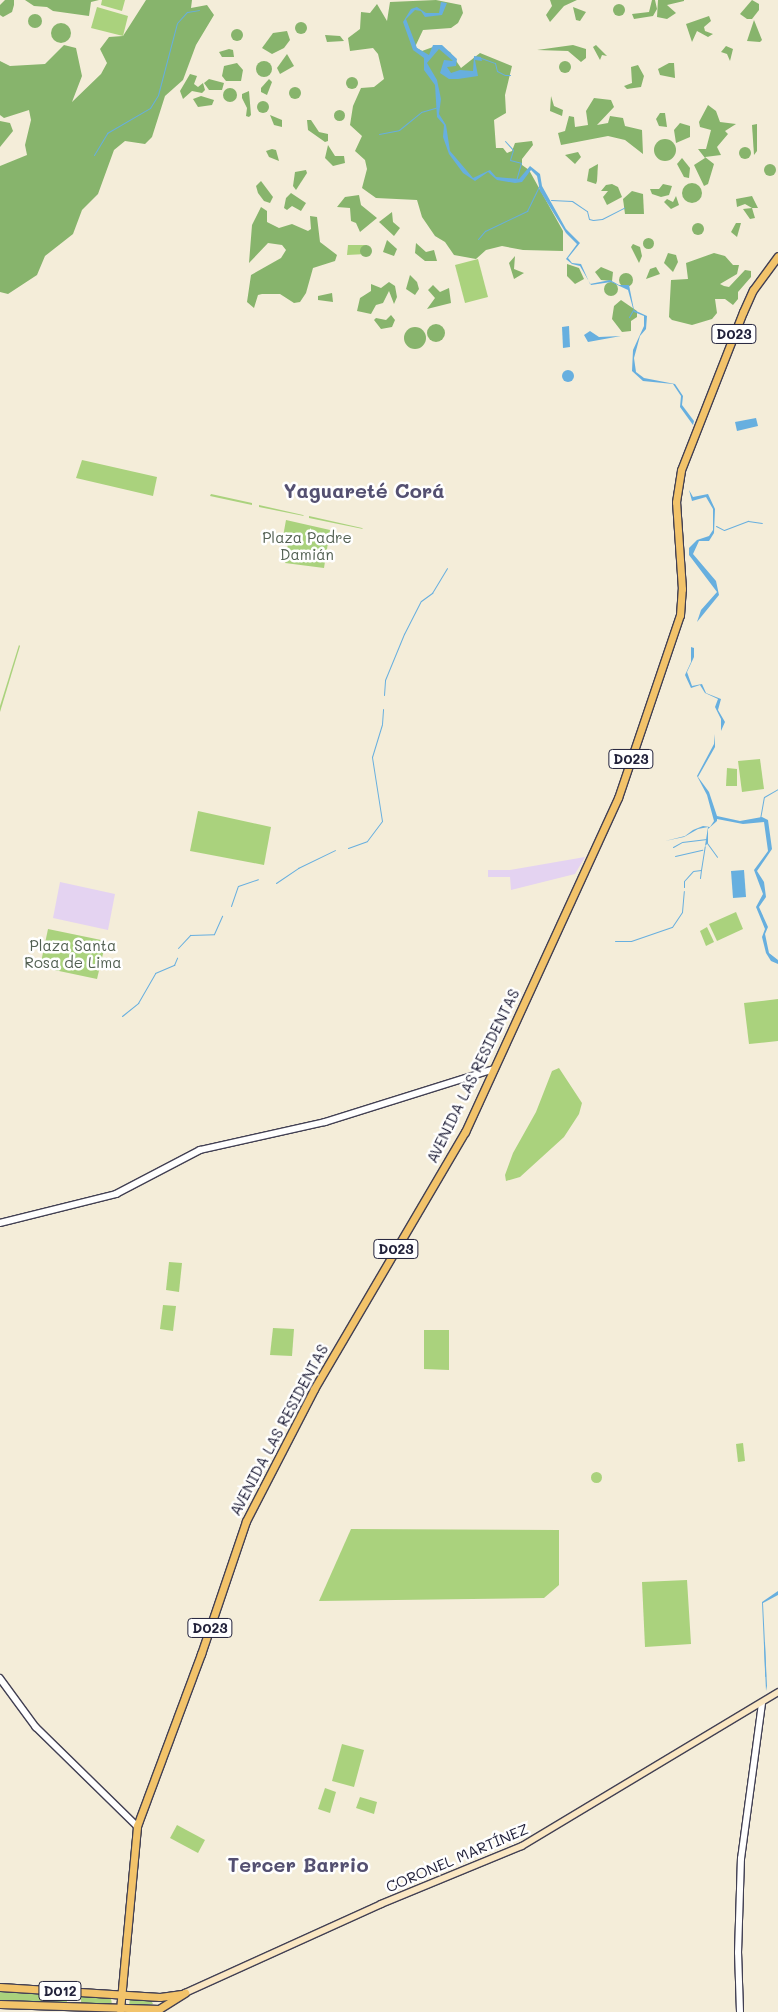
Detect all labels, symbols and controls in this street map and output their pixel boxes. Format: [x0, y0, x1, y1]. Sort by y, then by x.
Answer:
road number: D023 [710, 322, 758, 346]
district label: Yaguareté Corá [283, 478, 445, 502]
park label: Plaza Padre Damián [262, 528, 352, 563]
road number: D023 [607, 748, 655, 771]
park label: Plaza Santa Rosa de Lima [24, 936, 122, 971]
street label: AVENIDA LAS RESIDENTAS [423, 986, 523, 1166]
road number: D023 [372, 1238, 420, 1260]
street label: AVENIDA LAS RESIDENTAS [226, 1341, 332, 1519]
road number: D023 [186, 1616, 234, 1640]
street label: CORONEL MARTÍNEZ [383, 1820, 531, 1896]
district label: Tercer Barrio [227, 1852, 369, 1876]
road number: D012 [38, 1980, 82, 2002]

